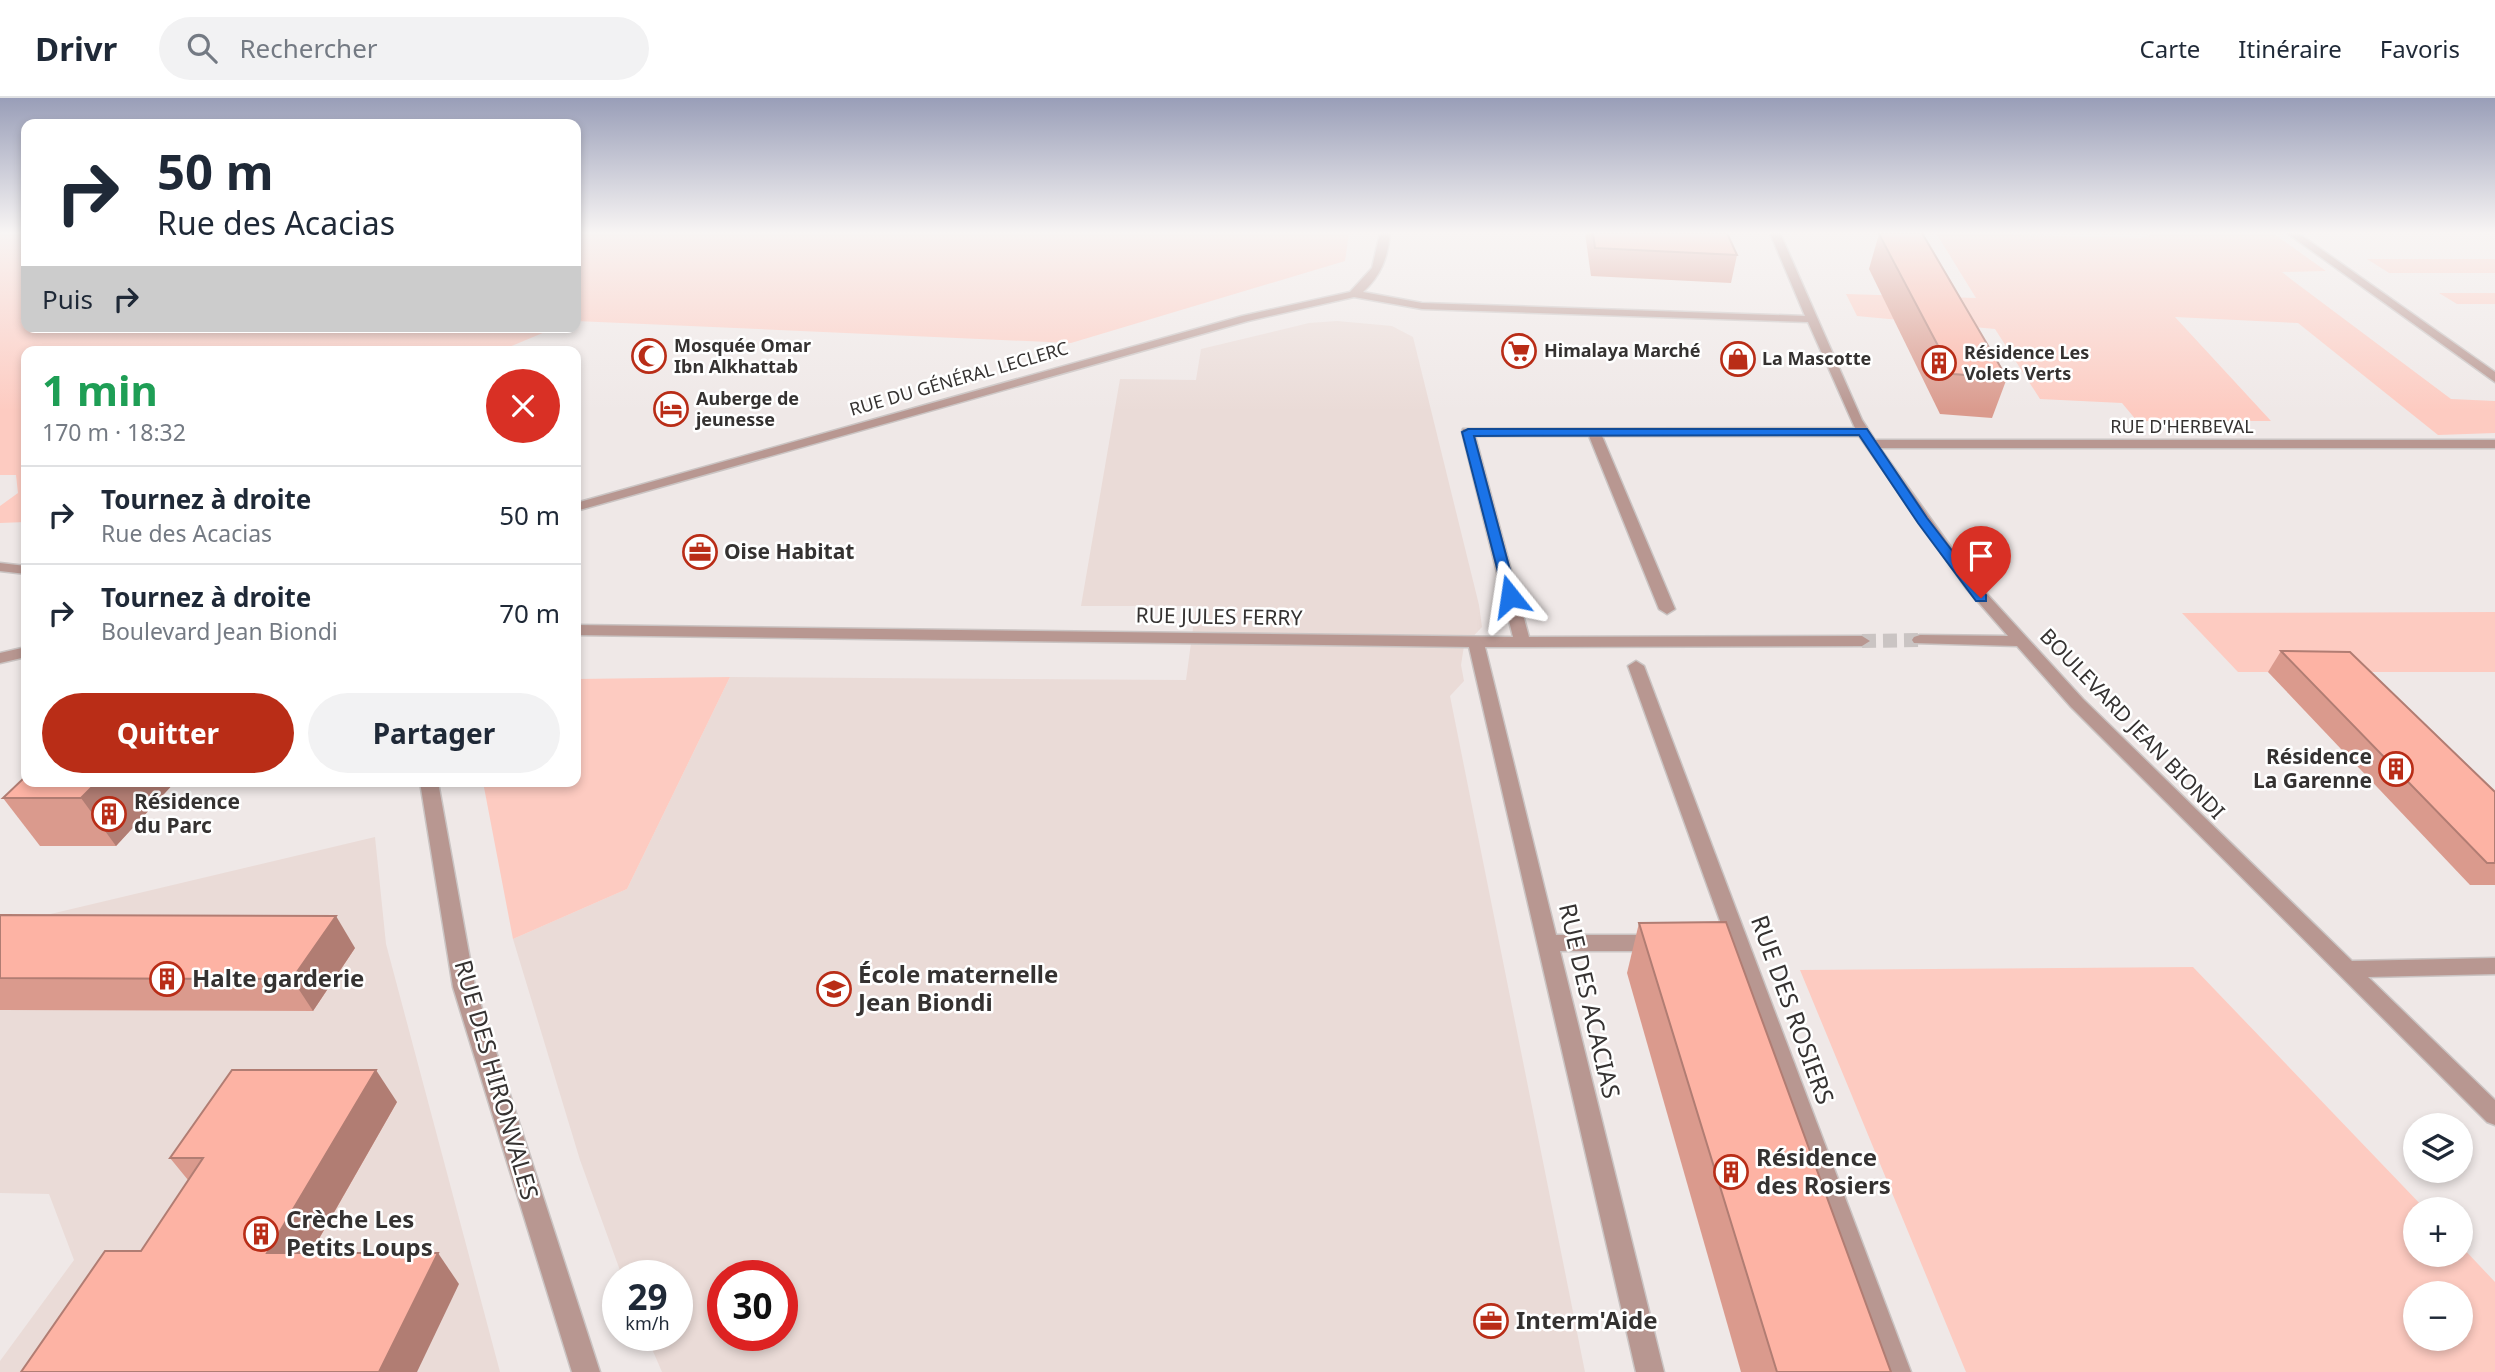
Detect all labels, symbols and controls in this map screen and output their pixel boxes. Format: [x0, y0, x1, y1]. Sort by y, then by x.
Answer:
search box [159, 17, 649, 80]
text: Drivr [35, 26, 117, 71]
icon: search [183, 29, 221, 67]
text: Rechercher [239, 30, 378, 66]
text: Carte [2140, 32, 2200, 65]
text: Itinéraire [2238, 32, 2342, 65]
text: Favoris [2380, 32, 2460, 65]
text: 50 m [157, 138, 274, 204]
icon: right [42, 147, 133, 238]
text: Rue des Acacias [157, 201, 395, 244]
icon: right [107, 280, 145, 318]
text: Puis [42, 281, 93, 317]
supermarket icon: Himalaya Marché [1500, 332, 1538, 370]
place label: Mosquée Omar Ibn Alkhattab [674, 333, 811, 378]
street label: RUE DU GÉNÉRAL LECLERC [847, 335, 1071, 421]
mosque icon: Mosquée Omar Ibn Alkhattab [630, 337, 668, 375]
place label: Himalaya Marché [1544, 338, 1701, 362]
shop icon: La Mascotte [1719, 340, 1757, 378]
place label: Résidence Les Volets Verts [1964, 340, 2089, 385]
building icon: Résidence Les Volets Verts [1920, 344, 1958, 382]
place label: La Mascotte [1762, 346, 1871, 370]
text: 1 min [42, 361, 158, 418]
button: close [486, 369, 560, 443]
place label: Auberge de jeunesse [695, 386, 799, 431]
hotel icon: Auberge de jeunesse [652, 390, 690, 428]
street label: RUE D'HERBEVAL [2110, 414, 2254, 438]
text: 170 m · 18:32 [42, 416, 186, 448]
text: Tournez à droite [101, 481, 311, 517]
icon: right [42, 496, 80, 534]
text: 50 m [499, 497, 560, 533]
text: Rue des Acacias [101, 517, 272, 549]
pin [1951, 526, 2011, 598]
office icon: Oise Habitat [681, 533, 719, 571]
place label: Oise Habitat [724, 537, 854, 565]
icon: arrive [1962, 537, 2000, 575]
position arrow [1473, 559, 1547, 633]
text: Tournez à droite [101, 579, 311, 615]
icon: right [42, 594, 80, 632]
text: 70 m [499, 595, 560, 631]
street label: RUE JULES FERRY [1135, 601, 1303, 631]
text: Boulevard Jean Biondi [101, 615, 338, 647]
street label: BOULEVARD JEAN BIONDI [2034, 622, 2231, 825]
button: Quitter [42, 693, 294, 773]
button: Partager [308, 693, 560, 773]
place label: Résidence La Garenne [2253, 742, 2372, 794]
building icon: Résidence La Garenne [2377, 750, 2415, 788]
place label: Résidence du Parc [134, 787, 240, 839]
building icon: Résidence du Parc [90, 795, 128, 833]
street label: RUE DES ACACIAS [1552, 900, 1629, 1101]
street label: RUE DES ROSIERS [1744, 910, 1843, 1109]
street label: RUE DES HIRONVALES [447, 956, 547, 1203]
place label: École maternelle Jean Biondi [856, 957, 1058, 1018]
building icon: Halte garderie [148, 960, 186, 998]
place label: Halte garderie [192, 961, 364, 994]
school or university icon: École maternelle Jean Biondi [815, 970, 853, 1008]
map controls [2403, 1113, 2473, 1351]
button: layers [2403, 1113, 2473, 1183]
place label: Résidence des Rosiers [1756, 1140, 1891, 1201]
building icon: Résidence des Rosiers [1712, 1153, 1750, 1191]
button: + [2403, 1197, 2473, 1267]
place label: Crèche Les Petits Loups [286, 1202, 433, 1263]
building icon: Crèche Les Petits Loups [242, 1215, 280, 1253]
speed limit sign: 30 [707, 1260, 798, 1351]
text: 29 [627, 1273, 668, 1320]
button: − [2403, 1281, 2473, 1351]
office icon: Interm'Aide [1472, 1302, 1510, 1340]
place label: Interm'Aide [1516, 1303, 1658, 1336]
text: km/h [625, 1311, 670, 1335]

